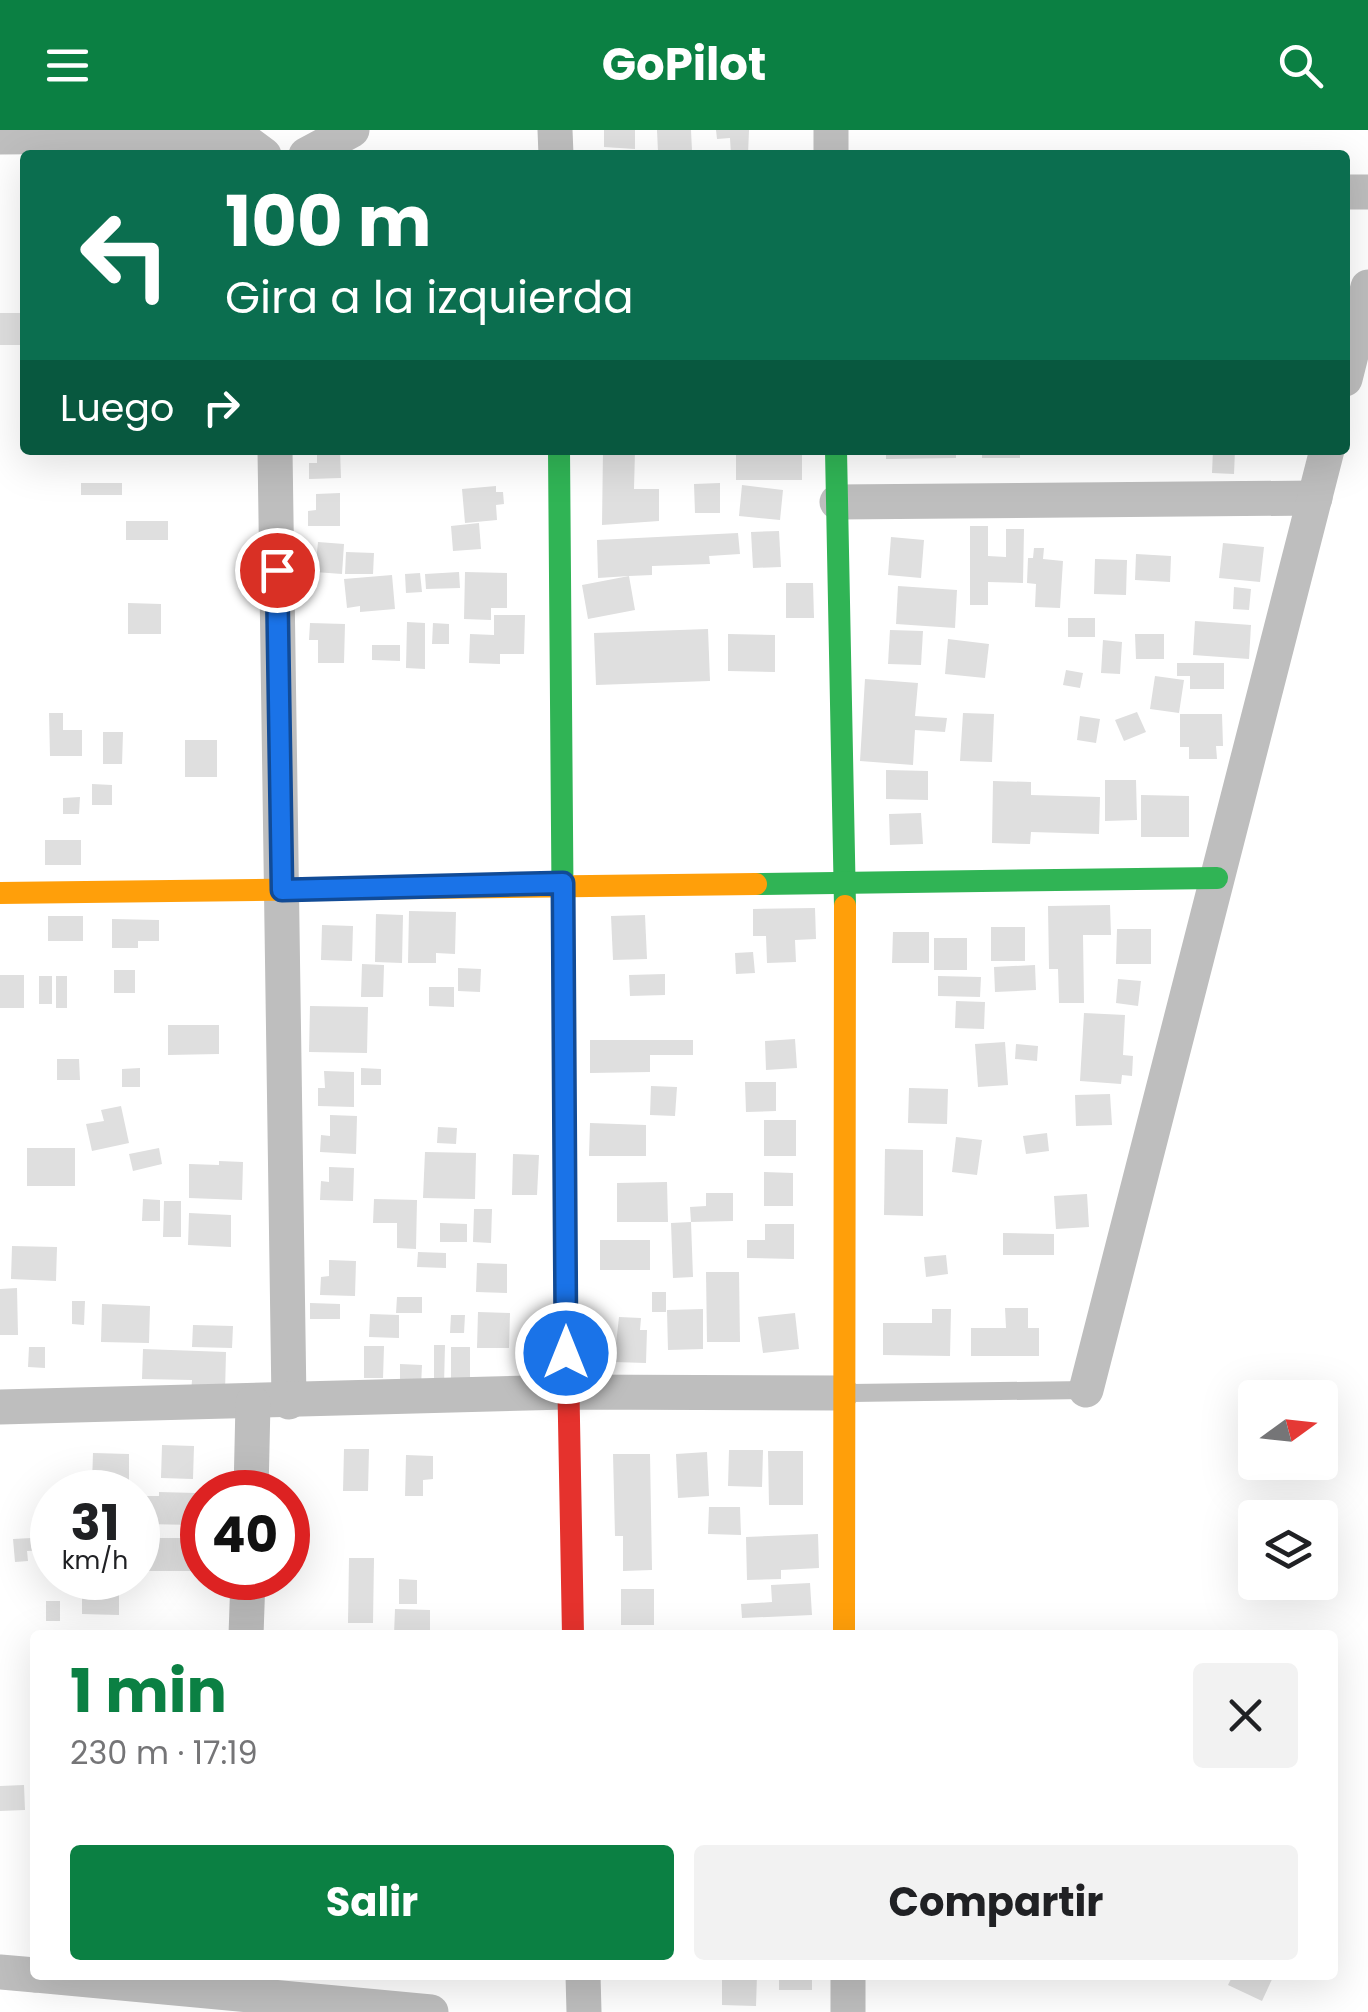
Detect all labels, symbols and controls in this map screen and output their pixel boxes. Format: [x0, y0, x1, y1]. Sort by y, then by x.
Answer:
text: GoPilot [602, 33, 766, 96]
icon: menu [40, 38, 95, 93]
icon: search [1273, 38, 1328, 93]
text: 100 m [225, 172, 432, 271]
icon: left [60, 190, 190, 320]
text: Gira a la izquierda [225, 266, 634, 329]
icon: right [194, 380, 249, 435]
text: Luego [60, 381, 174, 434]
pin [235, 528, 320, 613]
icon: arrive [250, 543, 305, 598]
position arrow [514, 1301, 618, 1405]
north arrow [1238, 1380, 1338, 1480]
map controls [1238, 1380, 1338, 1600]
speed limit sign: 40 [180, 1470, 310, 1600]
text: 31 [70, 1487, 120, 1558]
button: layers [1238, 1500, 1338, 1600]
text: km/h [62, 1543, 128, 1578]
text: 1 min [70, 1649, 227, 1733]
button: close [1193, 1663, 1298, 1768]
text: 230 m · 17:19 [70, 1730, 258, 1775]
button: Salir [70, 1845, 674, 1960]
button: Compartir [694, 1845, 1298, 1960]

